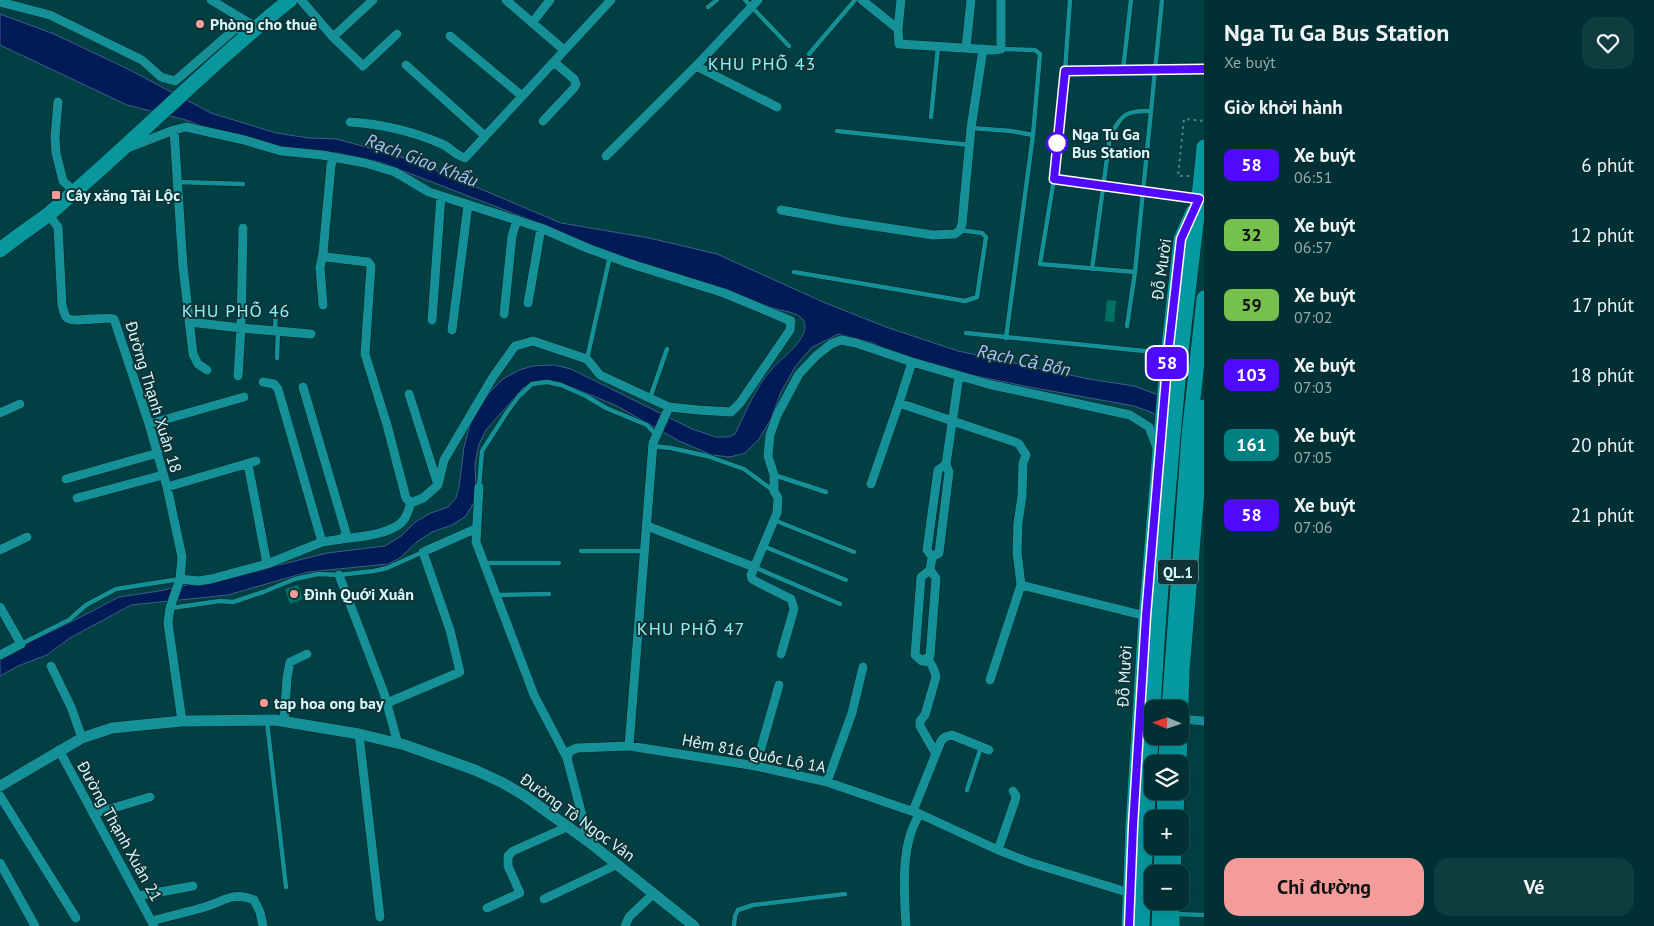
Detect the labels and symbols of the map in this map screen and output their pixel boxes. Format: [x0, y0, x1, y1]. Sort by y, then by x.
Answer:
place label: Phòng cho thuê [210, 14, 317, 34]
marker: Phòng cho thuê [194, 18, 206, 30]
district label: KHU PHỐ 43 [708, 52, 816, 75]
place label: Nga Tu Ga Bus Station [1072, 124, 1150, 162]
water label: Rạch Giao Khẩu [362, 128, 482, 192]
marker: Nga Tu Ga Bus Station [1046, 132, 1068, 154]
place label: Cây xăng Tài Lộc [66, 185, 180, 205]
marker: Cây xăng Tài Lộc [50, 189, 62, 201]
street label: Đỗ Mười [1147, 237, 1175, 302]
district label: KHU PHỐ 46 [182, 299, 290, 322]
street label: Đường Thạnh Xuân 18 [121, 318, 187, 475]
water label: Rạch Cả Bốn [975, 339, 1073, 381]
line badge: 58 [1144, 347, 1190, 379]
road number: QL.1 [1158, 560, 1198, 584]
place label: Đình Quới Xuân [303, 584, 414, 604]
marker: Đình Quới Xuân [288, 588, 300, 600]
district label: KHU PHỐ 47 [637, 617, 745, 640]
street label: Đỗ Mười [1112, 645, 1136, 708]
place label: tap hoa ong bay [274, 693, 384, 713]
marker: tap hoa ong bay [258, 697, 270, 709]
north arrow [1144, 700, 1189, 745]
street label: Hẻm 816 Quốc Lộ 1A [680, 729, 828, 777]
street label: Đường Thạnh Xuân 21 [73, 757, 167, 905]
street label: Đường Tô Ngọc Vân [516, 768, 639, 865]

